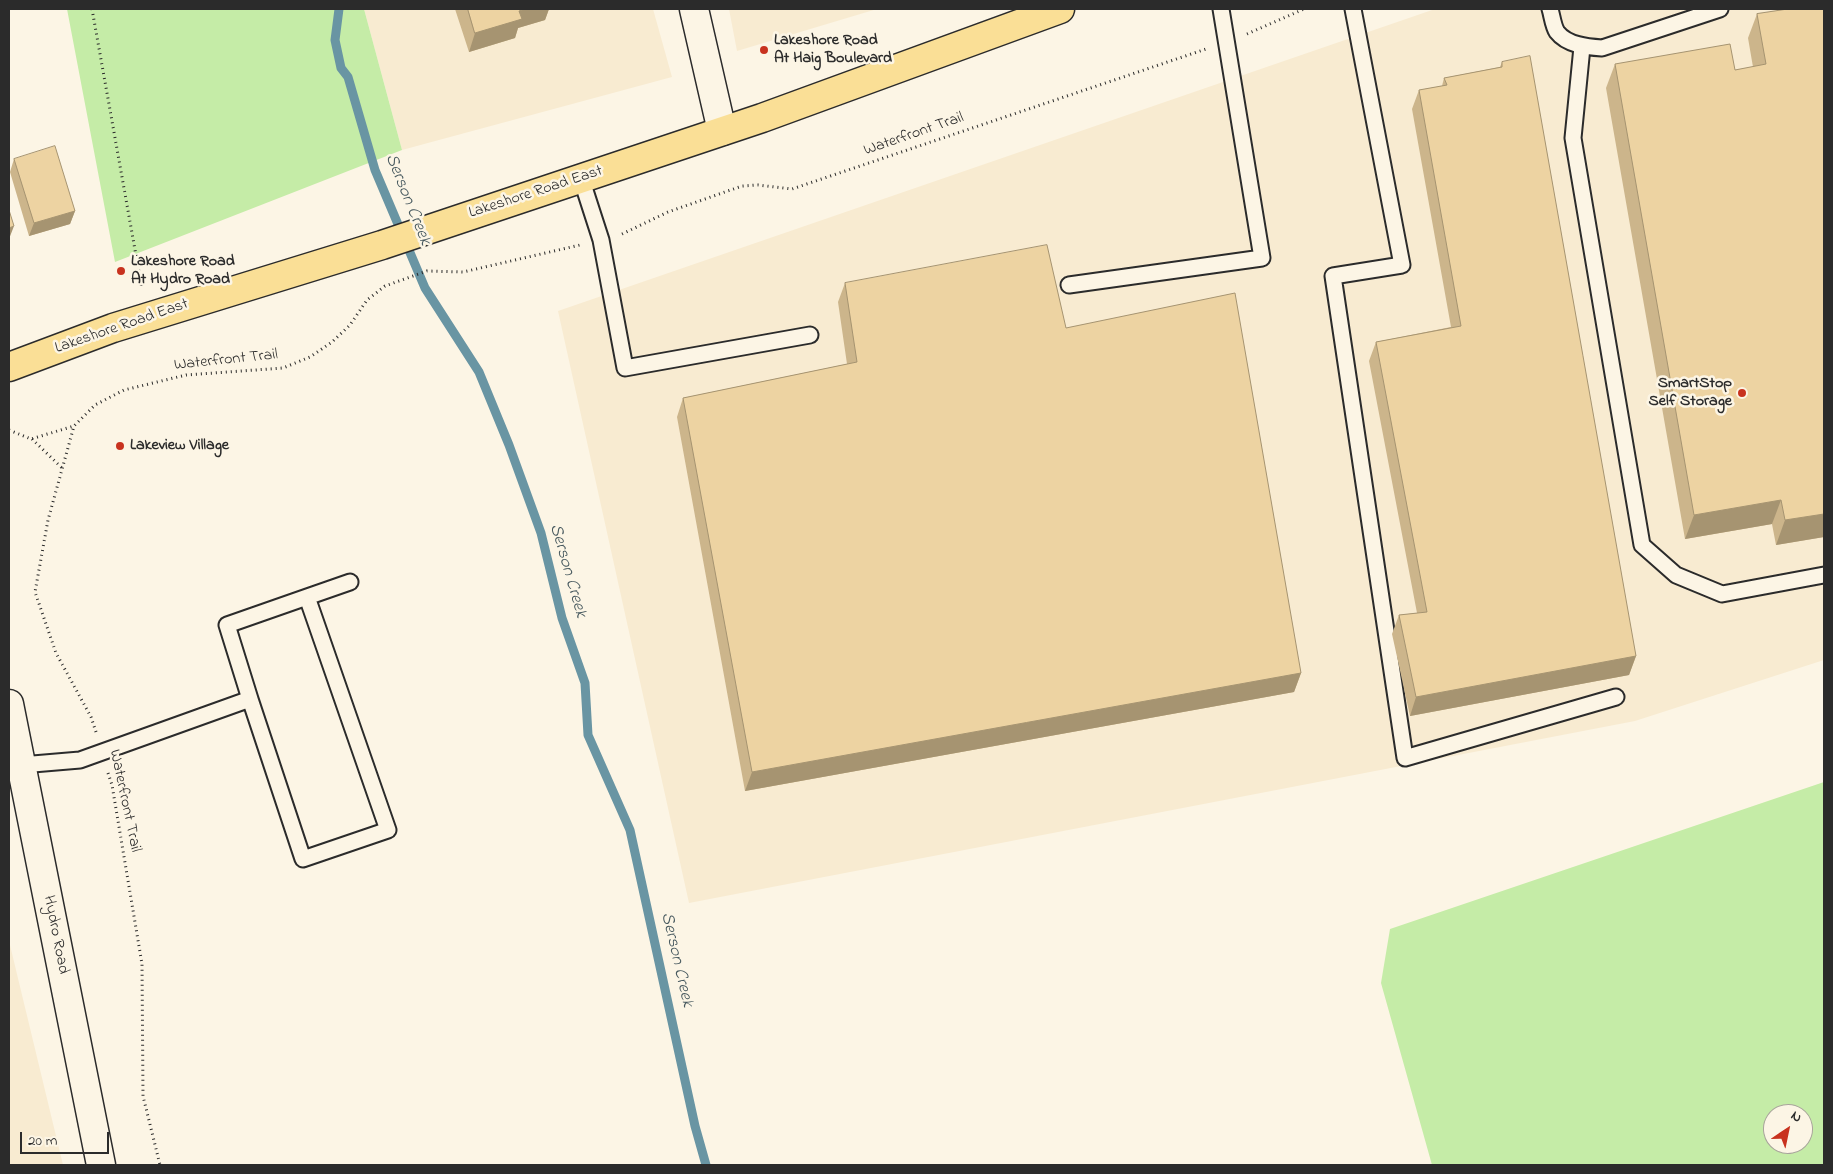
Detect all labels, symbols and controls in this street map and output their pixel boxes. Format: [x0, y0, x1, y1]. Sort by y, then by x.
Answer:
place label: Lakeshore Road At Haig Boulevard [774, 31, 892, 69]
marker: Lakeshore Road At Haig Boulevard [758, 44, 770, 56]
street label: Waterfront Trail [862, 109, 966, 161]
water label: Serson Creek [379, 151, 435, 249]
street label: Lakeshore Road East [467, 162, 605, 224]
place label: Lakeshore Road At Hydro Road [131, 252, 235, 290]
marker: Lakeshore Road At Hydro Road [115, 265, 127, 277]
street label: Lakeshore Road East [53, 295, 191, 359]
street label: Waterfront Trail [173, 346, 279, 376]
place label: SmartStop Self Storage [1649, 374, 1732, 412]
marker: SmartStop Self Storage [1736, 387, 1748, 399]
place label: Lakeview Village [130, 436, 229, 456]
marker: Lakeview Village [114, 440, 126, 452]
water label: Serson Creek [543, 522, 591, 620]
street label: Waterfront Trail [104, 748, 144, 854]
street label: Hydro Road [38, 894, 72, 976]
water label: Serson Creek [655, 911, 697, 1009]
north arrow [1763, 1104, 1813, 1154]
text: N [1786, 1106, 1806, 1128]
scale bar [22, 1122, 111, 1154]
text: 20 m [28, 1130, 57, 1152]

